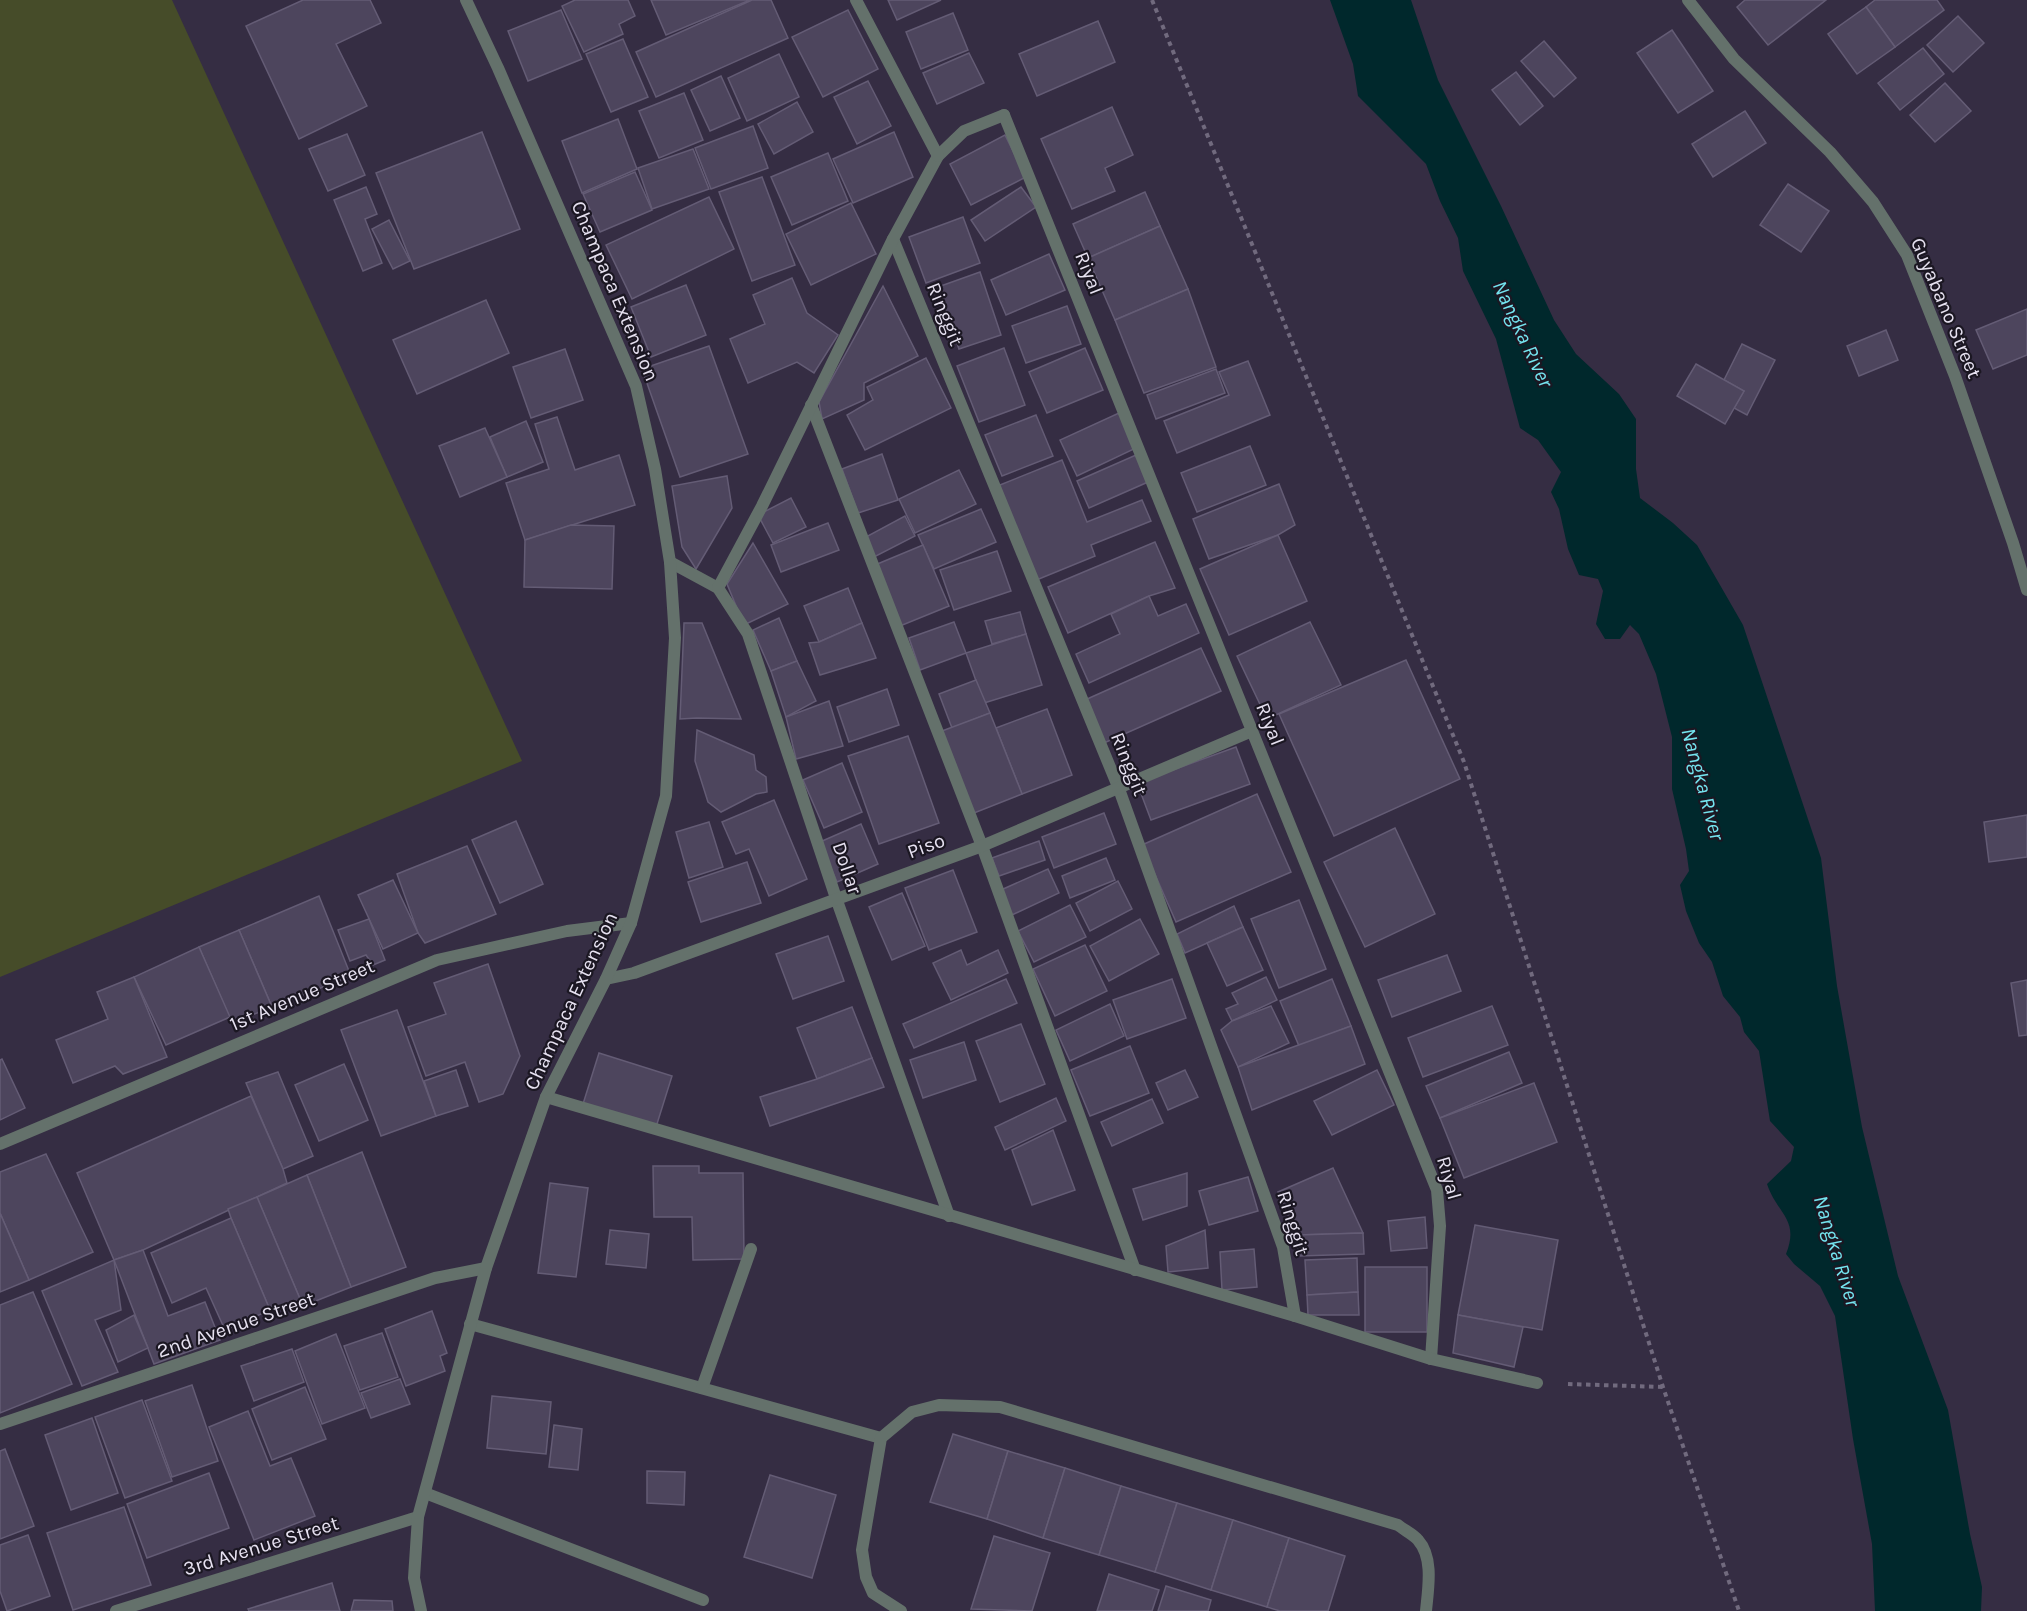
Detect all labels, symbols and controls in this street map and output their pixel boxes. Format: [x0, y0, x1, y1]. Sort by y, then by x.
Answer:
street label: Champaca Extension [567, 197, 663, 385]
street label: Guyabano Street [1906, 234, 1986, 382]
street label: Riyal [1070, 248, 1108, 298]
water label: Nangka River [1488, 277, 1559, 392]
street label: Ringgit [922, 279, 968, 350]
street label: Riyal [1251, 699, 1289, 749]
water label: Nangka River [1677, 725, 1730, 843]
street label: Ringgit [1106, 729, 1152, 800]
street label: Piso [904, 829, 948, 863]
street label: Dollar [827, 839, 867, 898]
street label: Champaca Extension [520, 908, 622, 1094]
street label: 1st Avenue Street [226, 954, 378, 1036]
street label: Riyal [1432, 1154, 1466, 1202]
street label: Ringgit [1272, 1188, 1314, 1259]
water label: Nangka River [1809, 1192, 1866, 1310]
street label: 2nd Avenue Street [154, 1287, 319, 1363]
street label: 3rd Avenue Street [181, 1511, 342, 1581]

